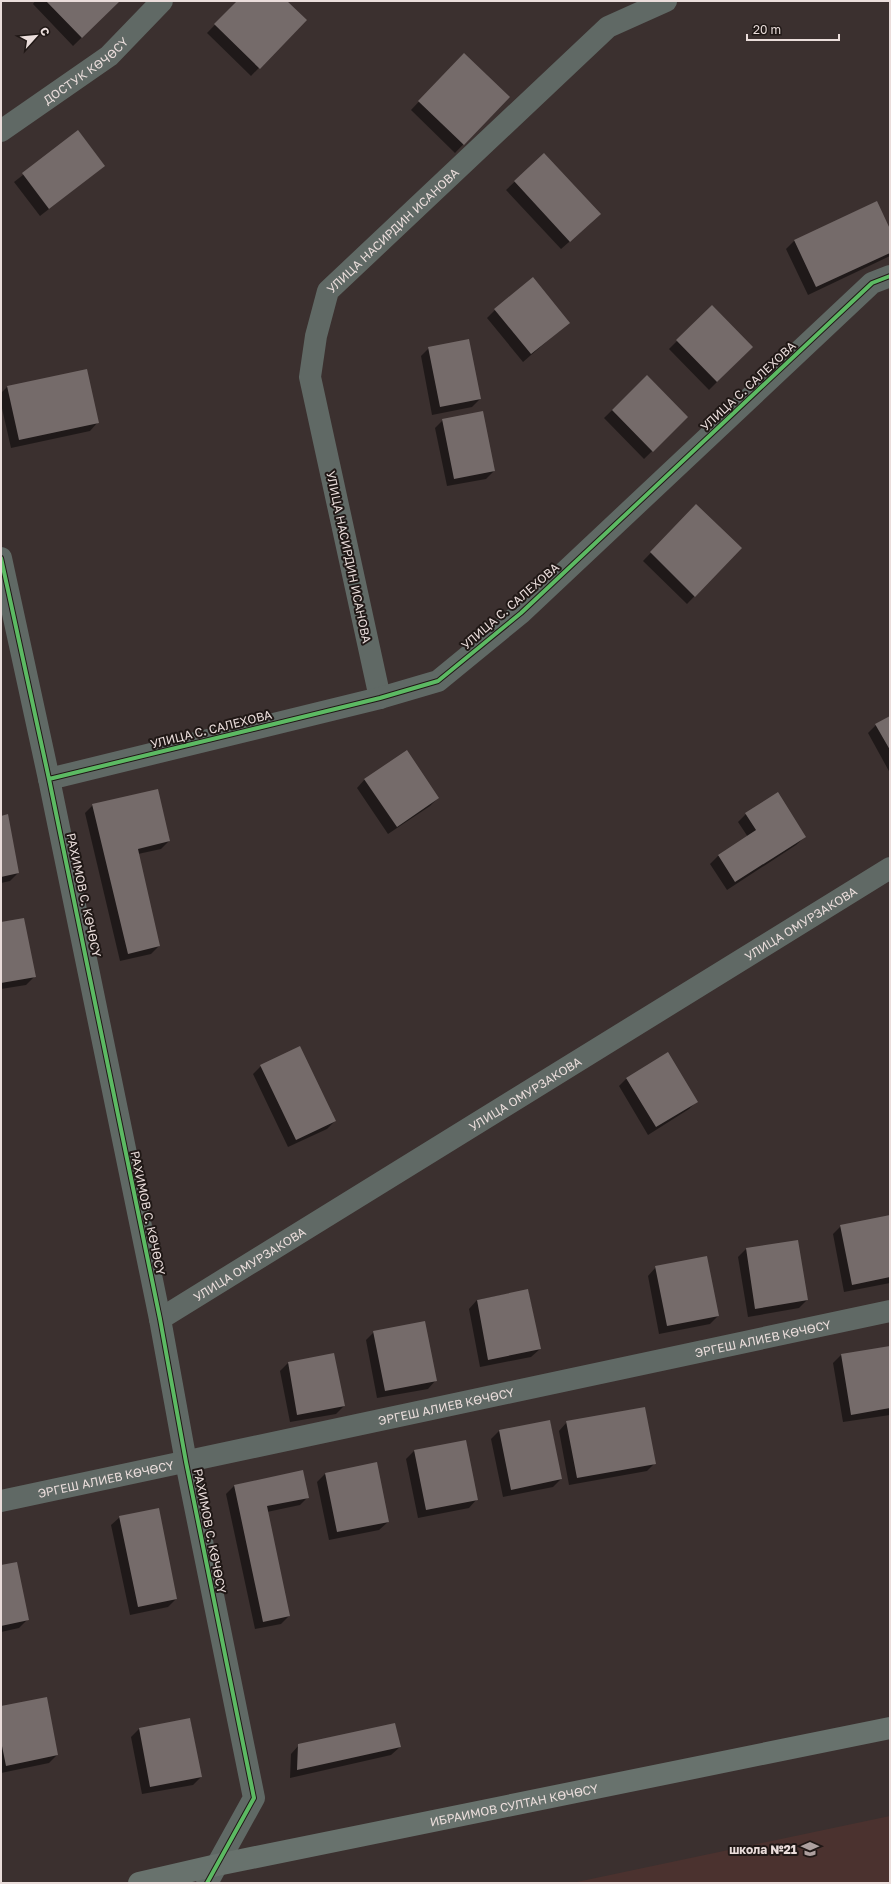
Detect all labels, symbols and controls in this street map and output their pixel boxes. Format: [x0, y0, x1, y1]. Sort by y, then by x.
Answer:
north arrow [16, 16, 56, 56]
scale bar [747, 16, 839, 42]
text: 20 m [753, 22, 781, 37]
street label: ДОСТУК КӨЧӨСҮ [39, 32, 129, 106]
street label: УЛИЦА НАСИРДИН ИСАНОВА [323, 164, 462, 296]
street label: УЛИЦА С. САЛЕХОВА [697, 338, 799, 434]
street label: УЛИЦА НАСИРДИН ИСАНОВА [323, 469, 375, 645]
street label: УЛИЦА С. САЛЕХОВА [458, 559, 562, 653]
street label: УЛИЦА С. САЛЕХОВА [149, 707, 273, 751]
street label: РАХИМОВ С. КӨЧӨСҮ [64, 832, 105, 959]
street label: УЛИЦА ОМУРЗАКОВА [742, 883, 860, 964]
street label: УЛИЦА ОМУРЗАКОВА [466, 1053, 584, 1134]
street label: РАХИМОВ С. КӨЧӨСҮ [128, 1150, 169, 1277]
street label: УЛИЦА ОМУРЗАКОВА [190, 1223, 308, 1304]
street label: ЭРГЕШ АЛИЕВ КӨЧӨСҮ [693, 1316, 832, 1360]
street label: ЭРГЕШ АЛИЕВ КӨЧӨСҮ [377, 1384, 516, 1428]
street label: ЭРГЕШ АЛИЕВ КӨЧӨСҮ [36, 1457, 175, 1500]
street label: РАХИМОВ С. КӨЧӨСҮ [191, 1468, 229, 1595]
street label: ИБРАИМОВ СУЛТАН КӨЧӨСҮ [428, 1780, 600, 1829]
school or university icon: школа №21 [800, 1839, 820, 1859]
place label: школа №21 [729, 1842, 797, 1857]

